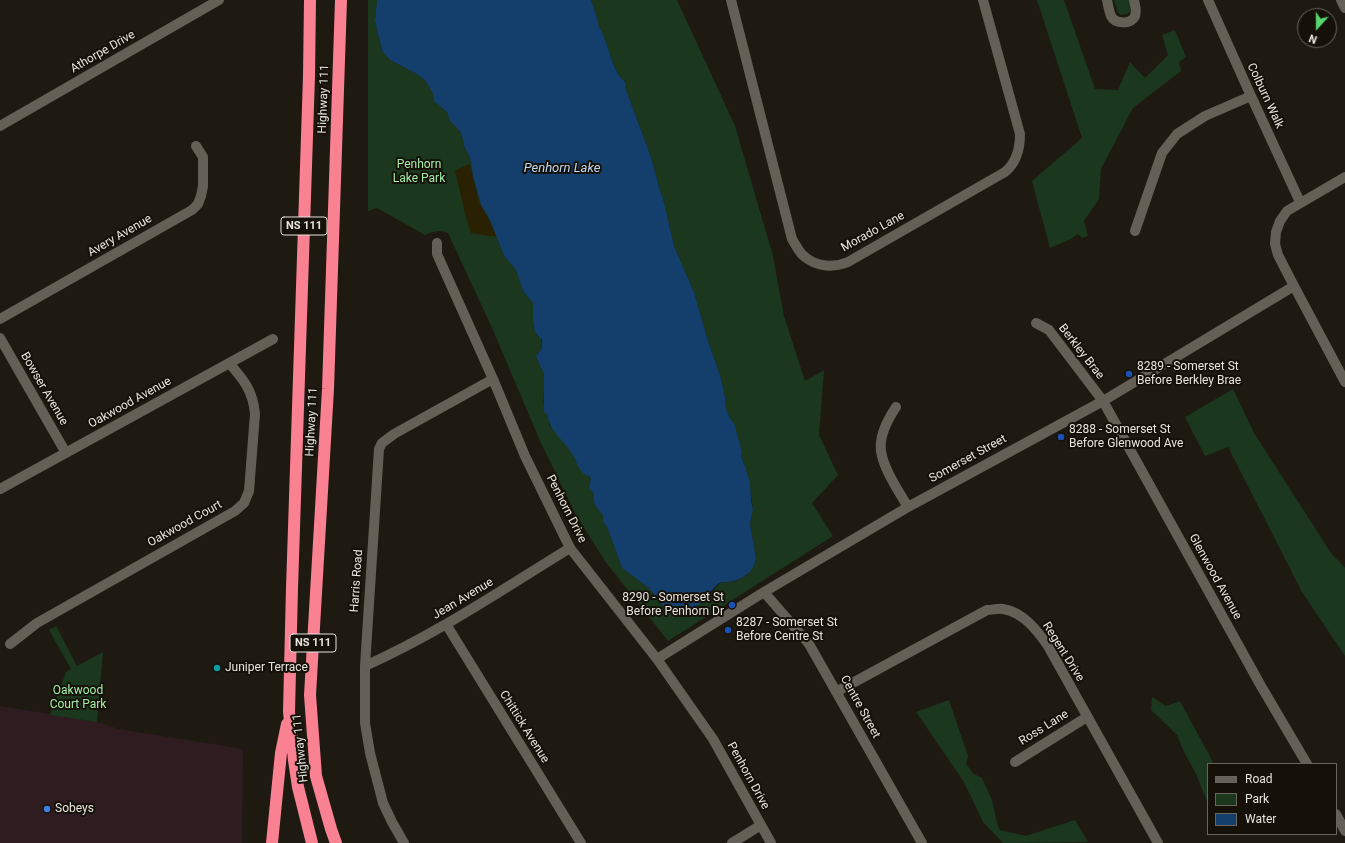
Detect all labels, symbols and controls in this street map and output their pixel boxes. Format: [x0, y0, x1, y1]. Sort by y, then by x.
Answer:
north arrow [1297, 8, 1337, 48]
street label: Athorpe Drive [68, 28, 138, 76]
text: N [1307, 31, 1319, 46]
street label: Colburn Walk [1244, 61, 1286, 131]
street label: Highway 111 [316, 64, 332, 134]
park label: Penhorn Lake Park [393, 158, 445, 186]
water label: Penhorn Lake [524, 161, 600, 177]
street label: Morado Lane [839, 209, 907, 255]
street label: Avery Avenue [85, 212, 155, 260]
road number: NS 111 [281, 217, 327, 235]
street label: Berkley Brae [1055, 322, 1107, 382]
street label: Bowser Avenue [17, 350, 71, 428]
place label: 8289 - Somerset St Before Berkley Brae [1137, 360, 1241, 388]
marker: 8289 - Somerset St Before Berkley Brae [1124, 369, 1134, 379]
street label: Oakwood Avenue [86, 374, 174, 432]
street label: Highway 111 [303, 387, 321, 457]
place label: 8288 - Somerset St Before Glenwood Ave [1069, 423, 1183, 451]
street label: Somerset Street [927, 432, 1009, 486]
marker: 8288 - Somerset St Before Glenwood Ave [1056, 432, 1066, 442]
street label: Penhorn Drive [543, 473, 589, 545]
street label: Oakwood Court [145, 498, 225, 550]
street label: Glenwood Avenue [1185, 532, 1245, 622]
street label: Harris Road [348, 549, 366, 613]
street label: Jean Avenue [430, 575, 496, 623]
place label: 8290 - Somerset St Before Penhorn Dr [622, 591, 724, 619]
marker: 8290 - Somerset St Before Penhorn Dr [727, 600, 737, 610]
place label: 8287 - Somerset St Before Centre St [736, 616, 838, 644]
street label: Regent Drive [1039, 620, 1087, 684]
marker: 8287 - Somerset St Before Centre St [723, 625, 733, 635]
road number: NS 111 [290, 634, 336, 652]
place label: Juniper Terrace [225, 661, 308, 675]
marker: Juniper Terrace [212, 663, 222, 673]
street label: Centre Street [837, 673, 883, 741]
park label: Oakwood Court Park [50, 684, 106, 712]
street label: Chittick Avenue [496, 688, 552, 766]
street label: Ross Lane [1017, 707, 1071, 749]
street label: Highway 111 [290, 713, 312, 783]
street label: Penhorn Drive [724, 740, 772, 812]
legend [1207, 763, 1337, 835]
text: Road [1245, 772, 1273, 786]
text: Park [1245, 792, 1269, 806]
place label: Sobeys [55, 802, 94, 816]
marker: Sobeys [42, 804, 52, 814]
text: Water [1245, 812, 1276, 826]

